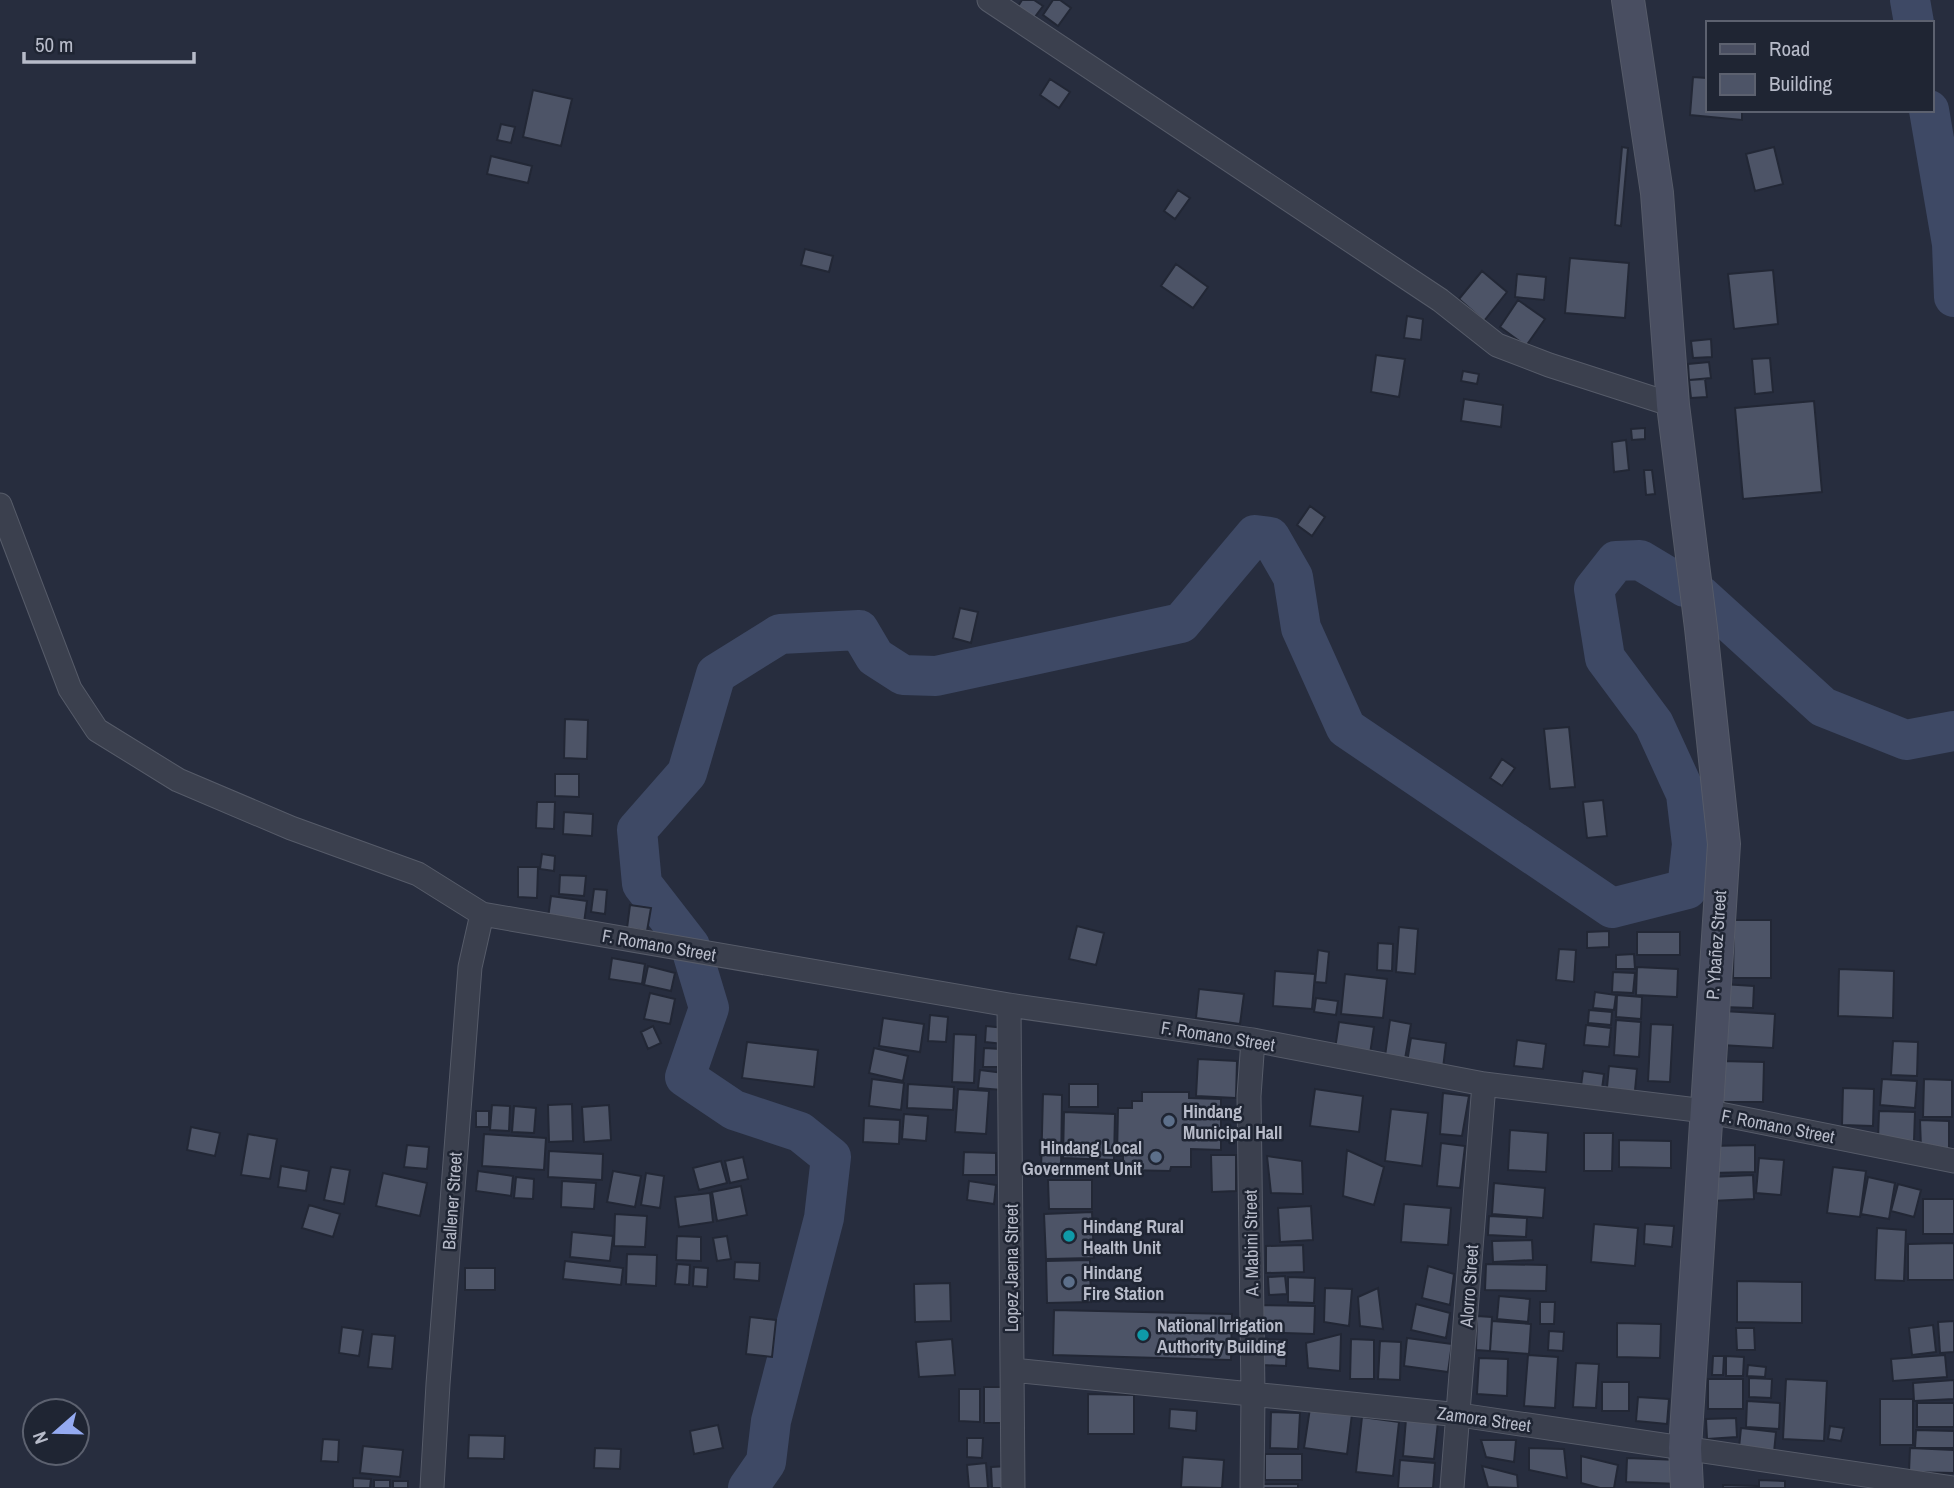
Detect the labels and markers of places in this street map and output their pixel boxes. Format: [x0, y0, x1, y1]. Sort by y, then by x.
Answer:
place label: Hindang Municipal Hall [1183, 1099, 1282, 1145]
marker: Hindang Municipal Hall [1161, 1113, 1177, 1129]
place label: Hindang Local Government Unit [1022, 1135, 1142, 1181]
marker: Hindang Local Government Unit [1148, 1149, 1164, 1165]
place label: Hindang Rural Health Unit [1083, 1214, 1184, 1260]
marker: Hindang Rural Health Unit [1061, 1228, 1077, 1244]
place label: Hindang Fire Station [1083, 1260, 1164, 1306]
marker: Hindang Fire Station [1061, 1274, 1077, 1290]
place label: National Irrigation Authority Building [1157, 1313, 1286, 1359]
marker: National Irrigation Authority Building [1135, 1327, 1151, 1343]

